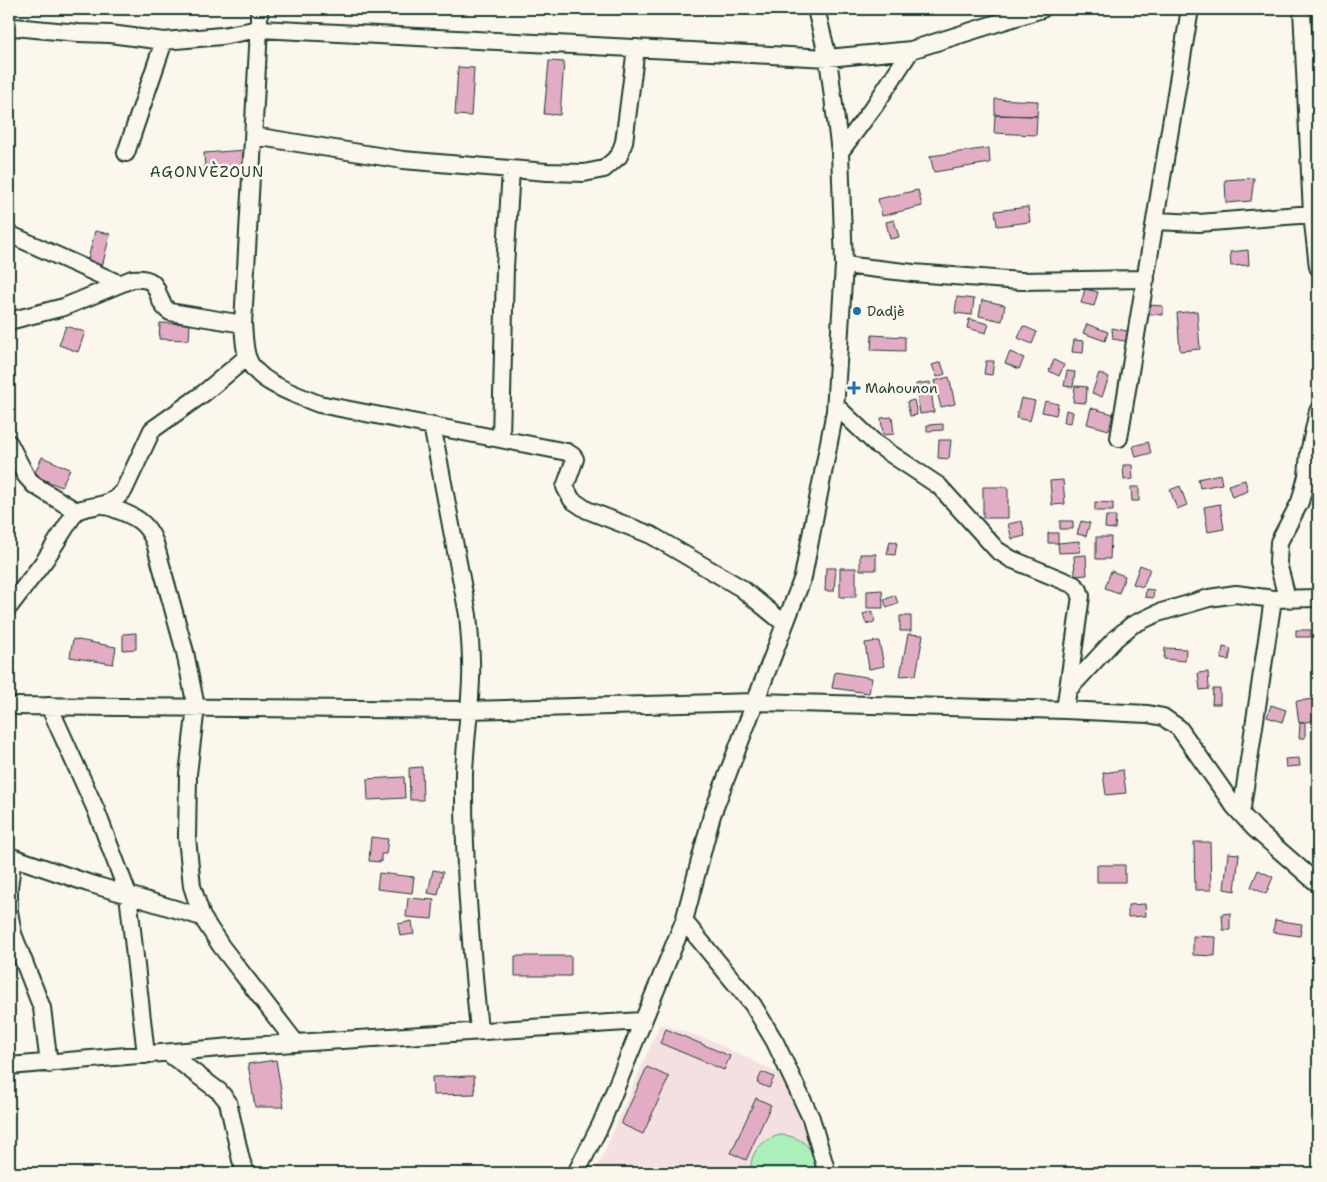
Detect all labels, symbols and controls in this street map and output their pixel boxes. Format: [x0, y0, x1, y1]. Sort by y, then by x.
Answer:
district label: AGONVÈZOUN [150, 161, 264, 182]
place label: Dadjè [867, 302, 905, 320]
marker: Dadjè [851, 305, 863, 317]
place label: Mahounon [865, 379, 938, 397]
marker: Mahounon [847, 381, 861, 395]

